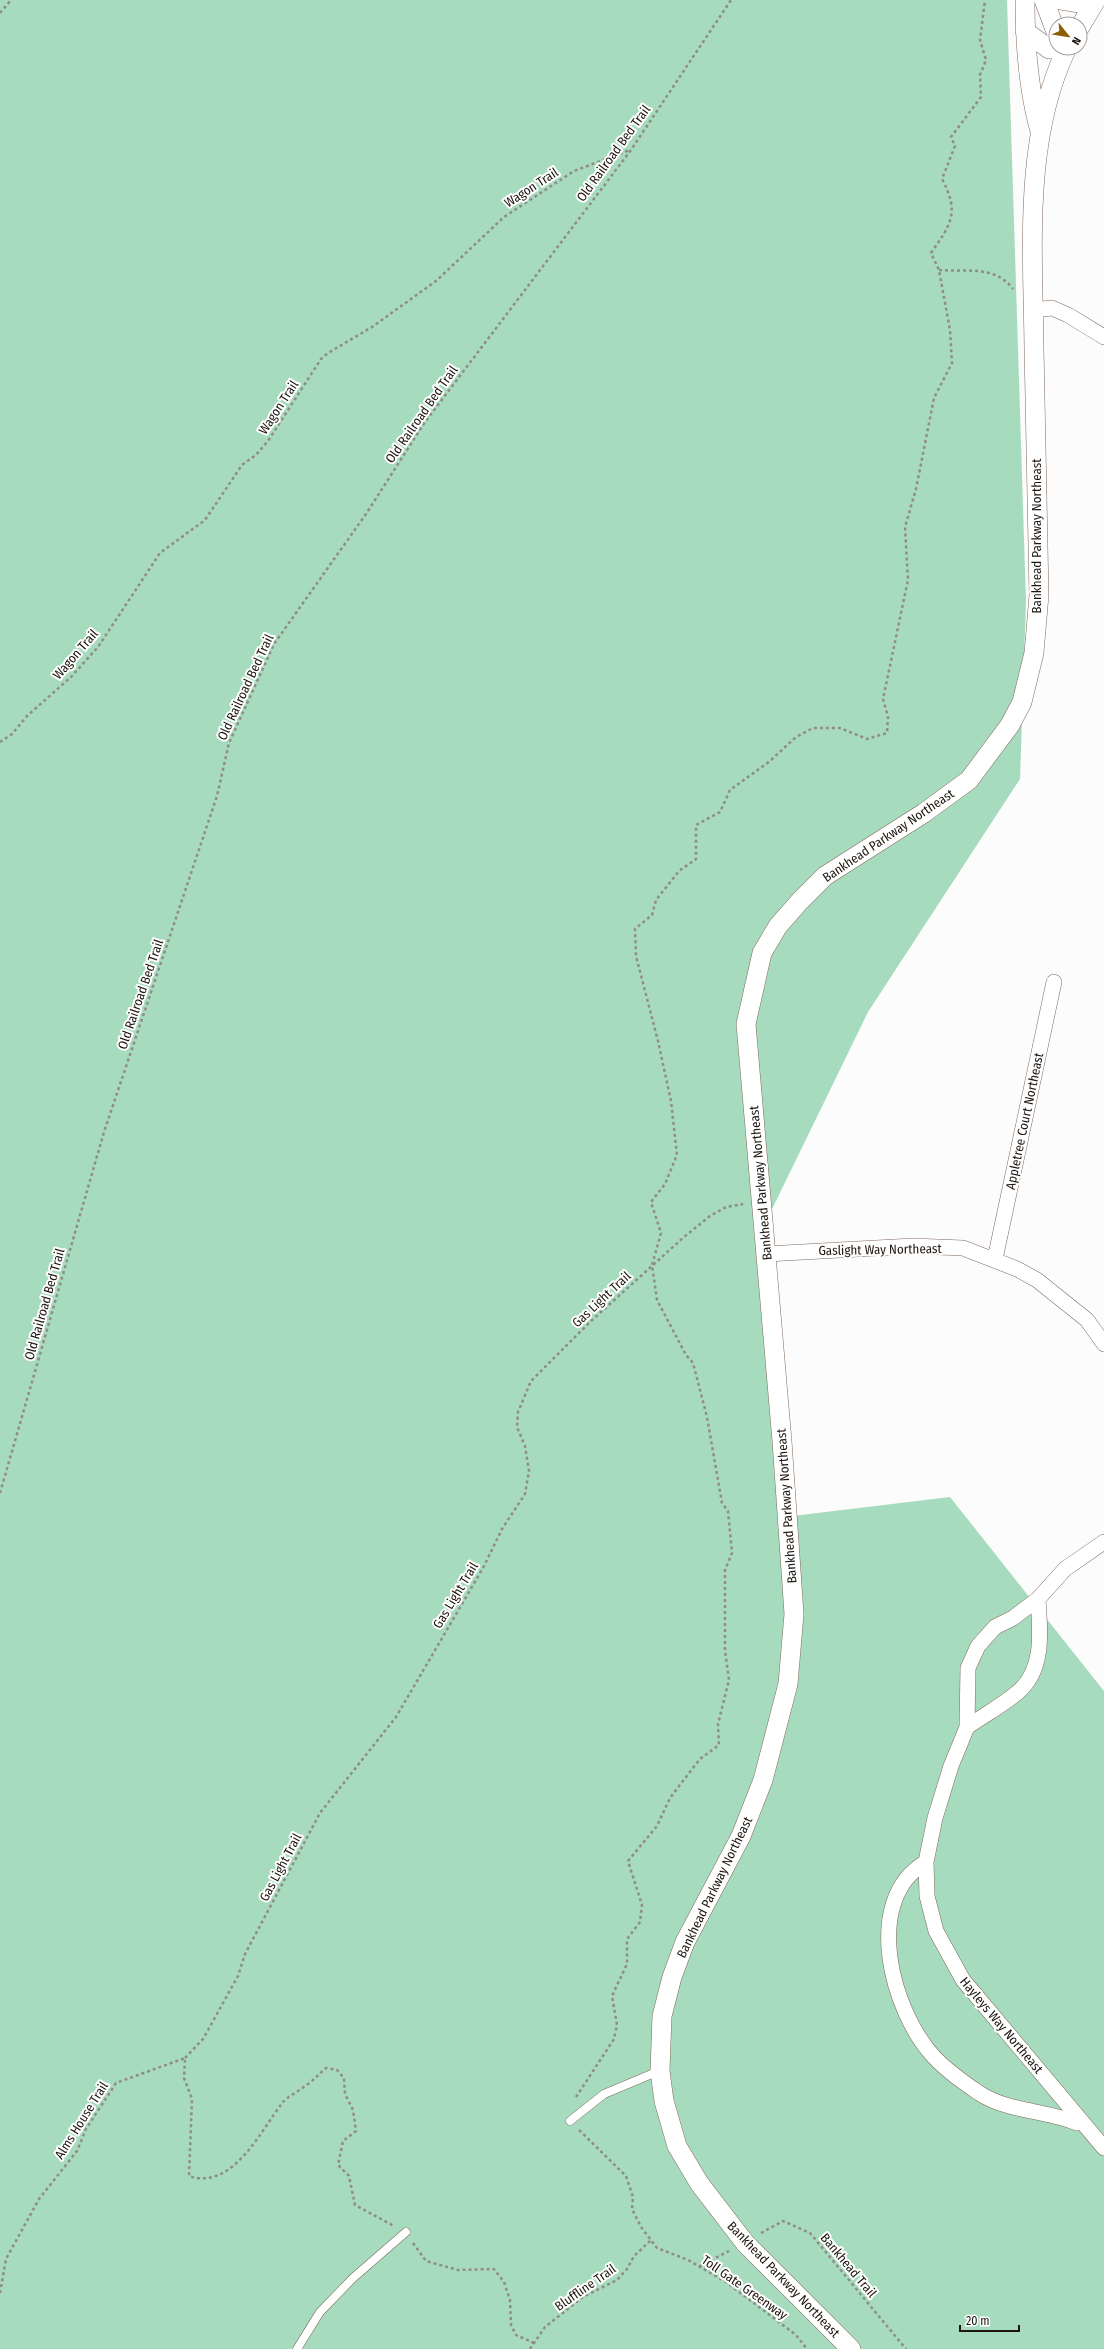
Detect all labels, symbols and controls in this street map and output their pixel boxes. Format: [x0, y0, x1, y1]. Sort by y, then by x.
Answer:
north arrow [1048, 16, 1088, 56]
text: N [1069, 35, 1084, 47]
street label: Old Railroad Bed Trail [573, 102, 654, 204]
street label: Wagon Trail [502, 164, 561, 210]
street label: Old Railroad Bed Trail [382, 362, 461, 466]
street label: Wagon Trail [255, 377, 302, 437]
street label: Bankhead Parkway Northeast [1029, 458, 1044, 614]
street label: Wagon Trail [50, 626, 101, 682]
street label: Old Railroad Bed Trail [214, 631, 277, 743]
street label: Bankhead Parkway Northeast [820, 785, 957, 885]
street label: Old Railroad Bed Trail [115, 937, 167, 1051]
street label: Appletree Court Northeast [1003, 1051, 1046, 1191]
street label: Bankhead Parkway Northeast [746, 1104, 775, 1261]
street label: Gaslight Way Northeast [818, 1241, 943, 1258]
street label: Old Railroad Bed Trail [21, 1246, 68, 1362]
street label: Gas Light Trail [569, 1268, 634, 1330]
street label: Bankhead Parkway Northeast [774, 1427, 799, 1584]
street label: Gas Light Trail [430, 1559, 481, 1631]
street label: Bankhead Parkway Northeast [674, 1814, 756, 1960]
street label: Gas Light Trail [256, 1830, 305, 1904]
street label: Hayleys Way Northeast [957, 1974, 1047, 2077]
street label: Alms House Trail [52, 2078, 111, 2162]
street label: Bankhead Parkway Northeast [724, 2218, 843, 2341]
street label: Bankhead Trail [818, 2230, 880, 2301]
street label: Toll Gate Greenway [699, 2252, 791, 2323]
street label: Bluffline Trail [552, 2261, 619, 2314]
scale bar [960, 2307, 1019, 2333]
text: 20 m [966, 2314, 990, 2328]

